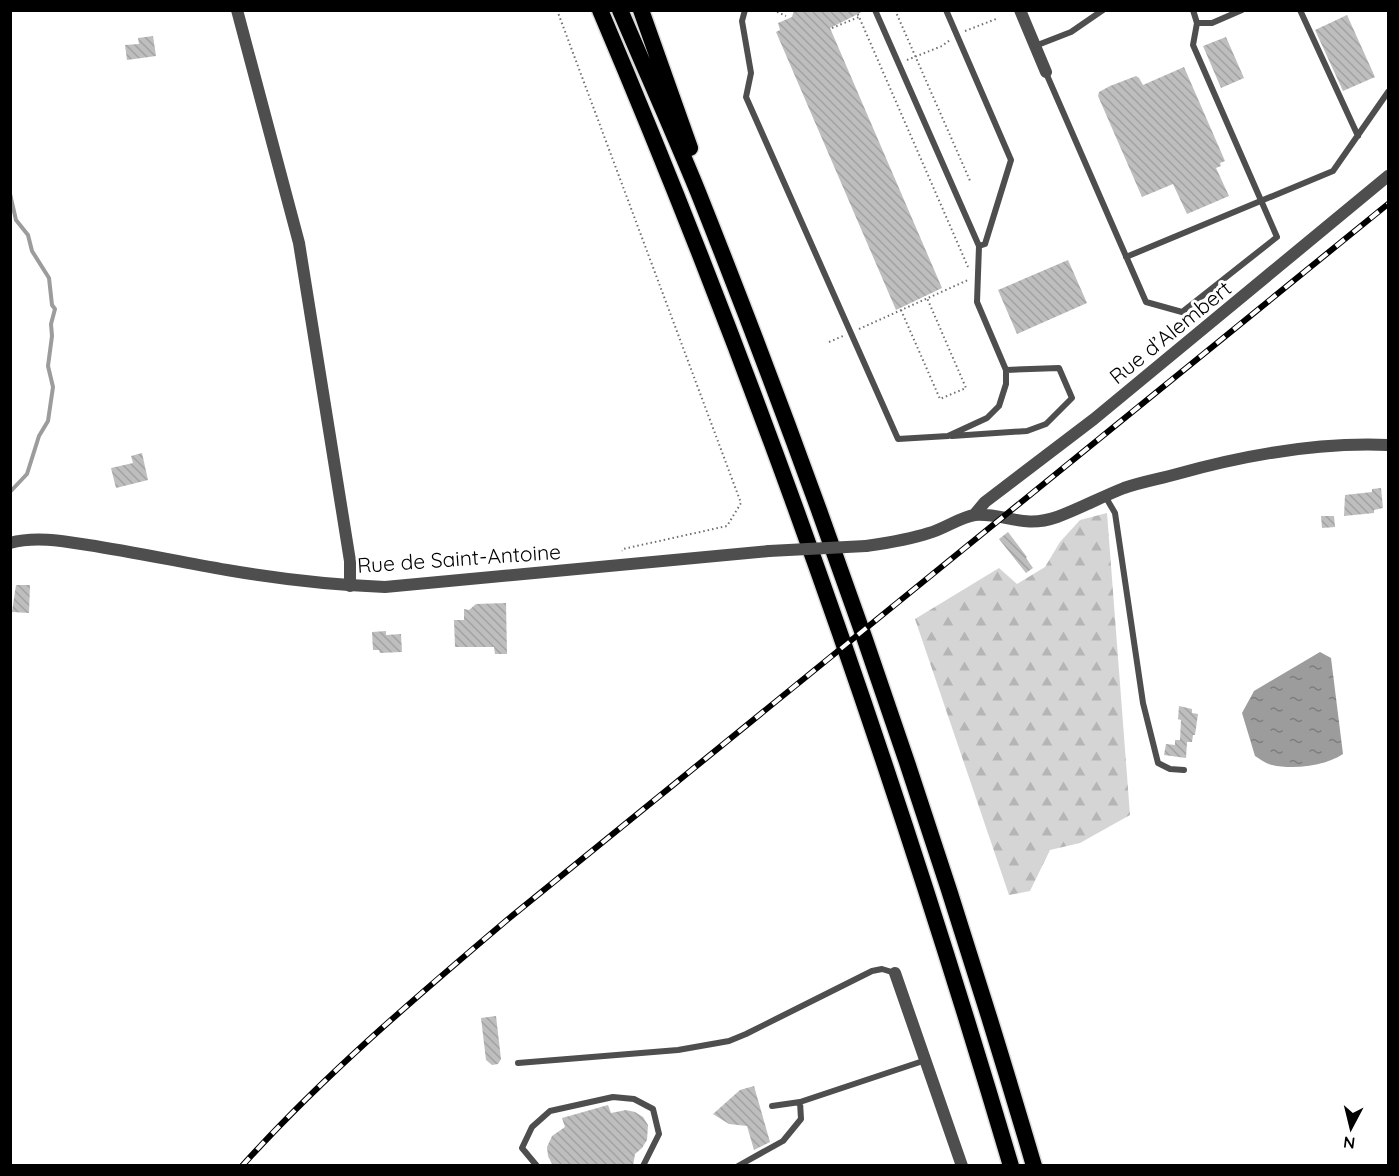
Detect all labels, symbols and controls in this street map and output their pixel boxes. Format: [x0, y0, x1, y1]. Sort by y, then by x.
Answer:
street label: Rue d’Alembert [1104, 275, 1236, 389]
street label: Rue de Saint-Antoine [356, 538, 562, 578]
north arrow [1321, 1098, 1381, 1158]
text: N [1342, 1132, 1356, 1154]

